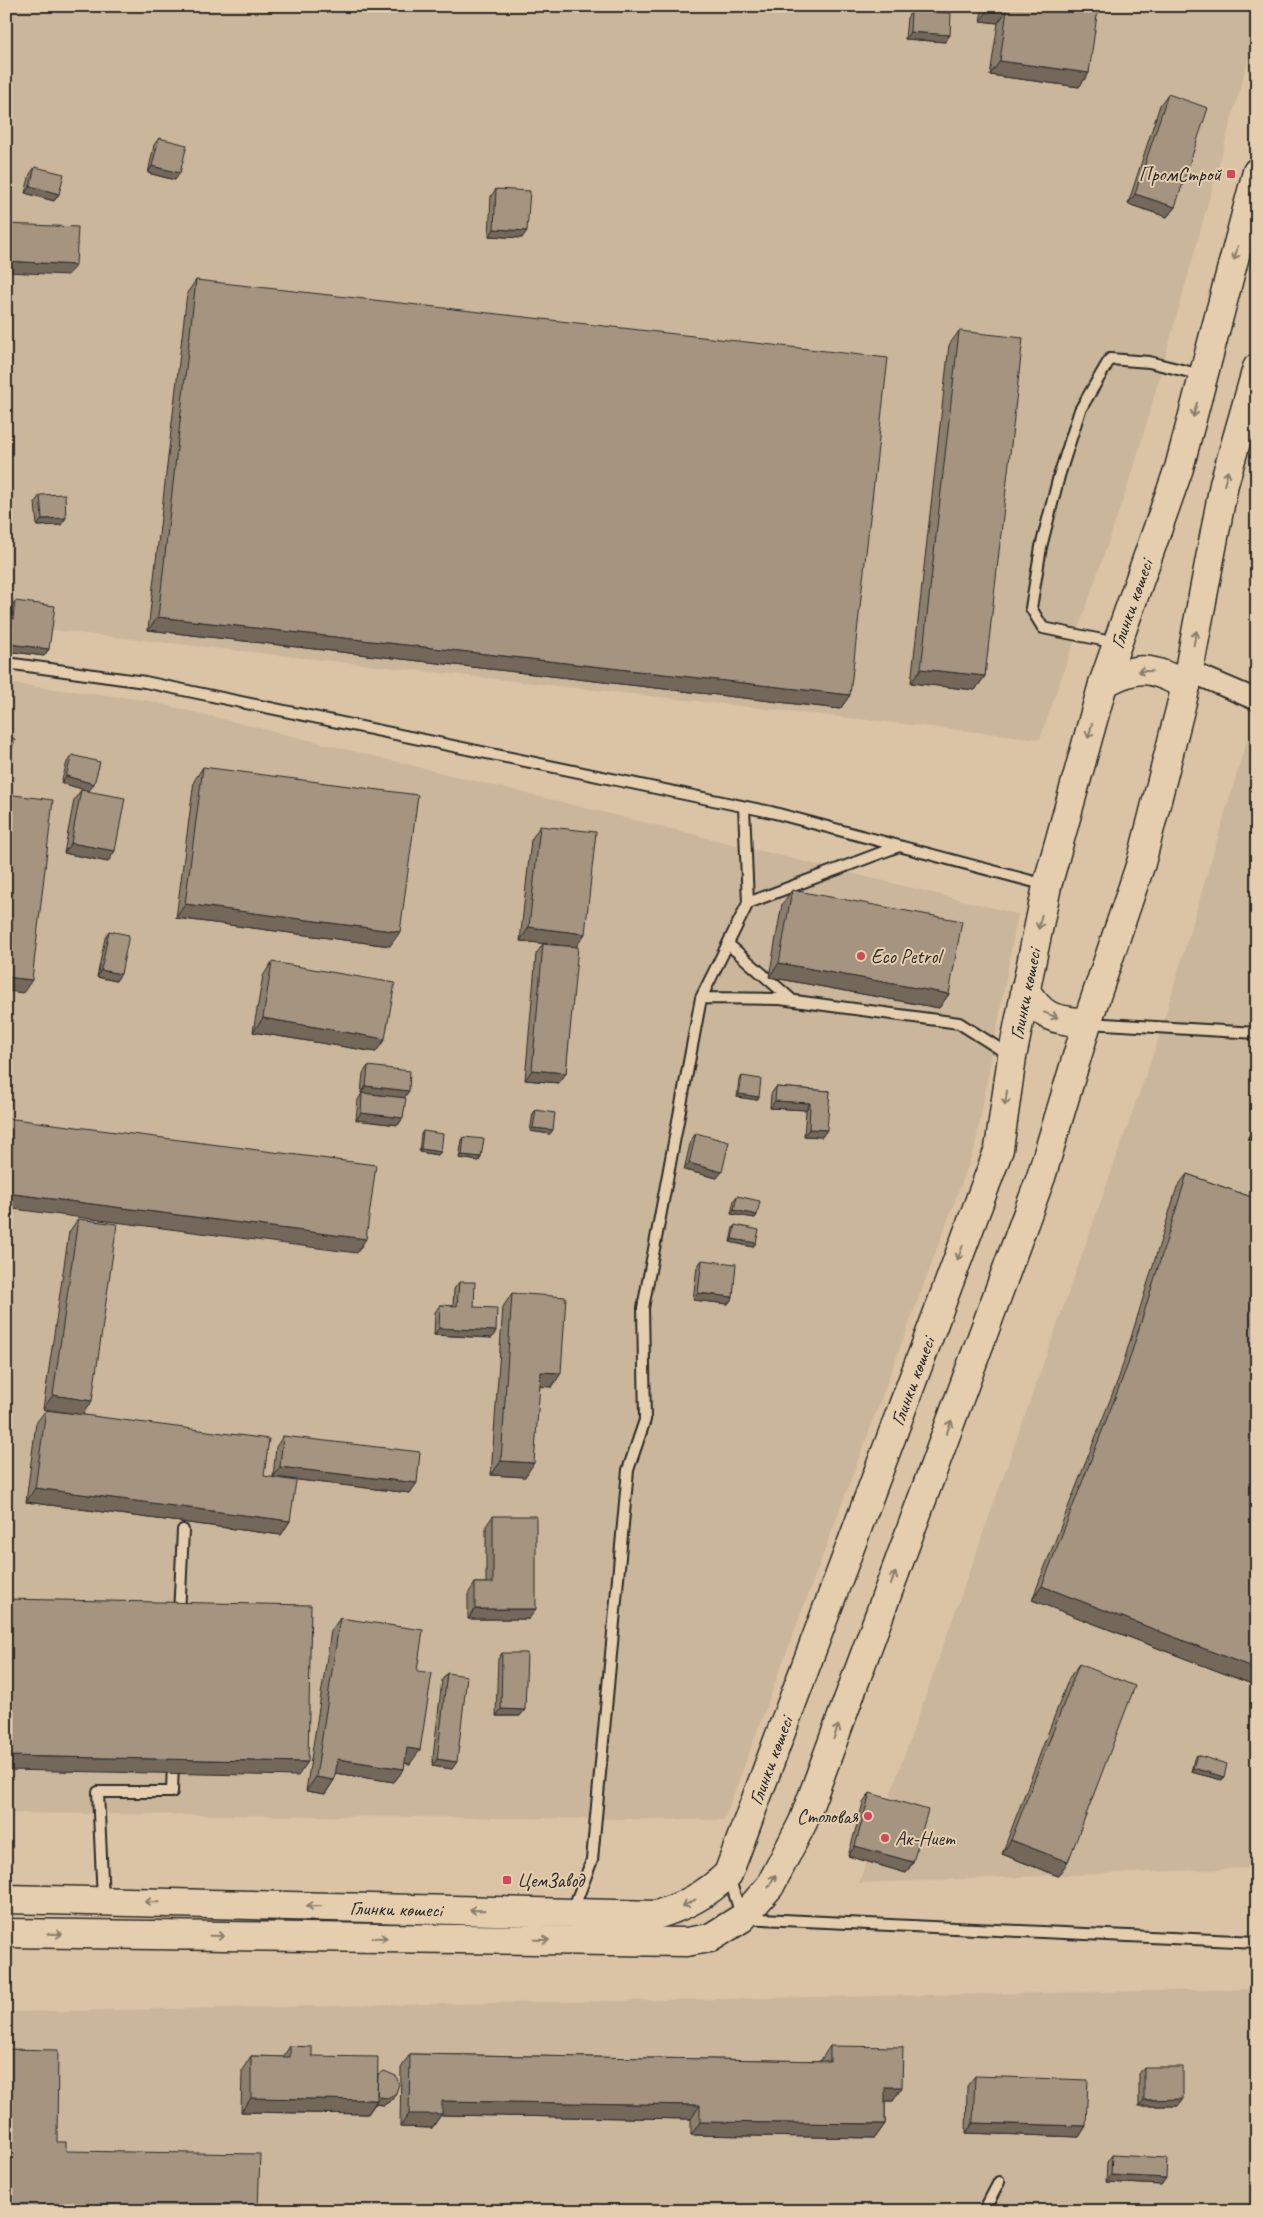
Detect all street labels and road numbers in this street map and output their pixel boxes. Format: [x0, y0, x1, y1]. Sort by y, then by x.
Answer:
street label: Глинки көшесі [1104, 554, 1159, 652]
street label: Глинки көшесі [1003, 944, 1047, 1042]
street label: Глинки көшесі [884, 1331, 941, 1429]
street label: Глинки көшесі [743, 1711, 799, 1808]
street label: Глинки көшесі [349, 1895, 445, 1922]

